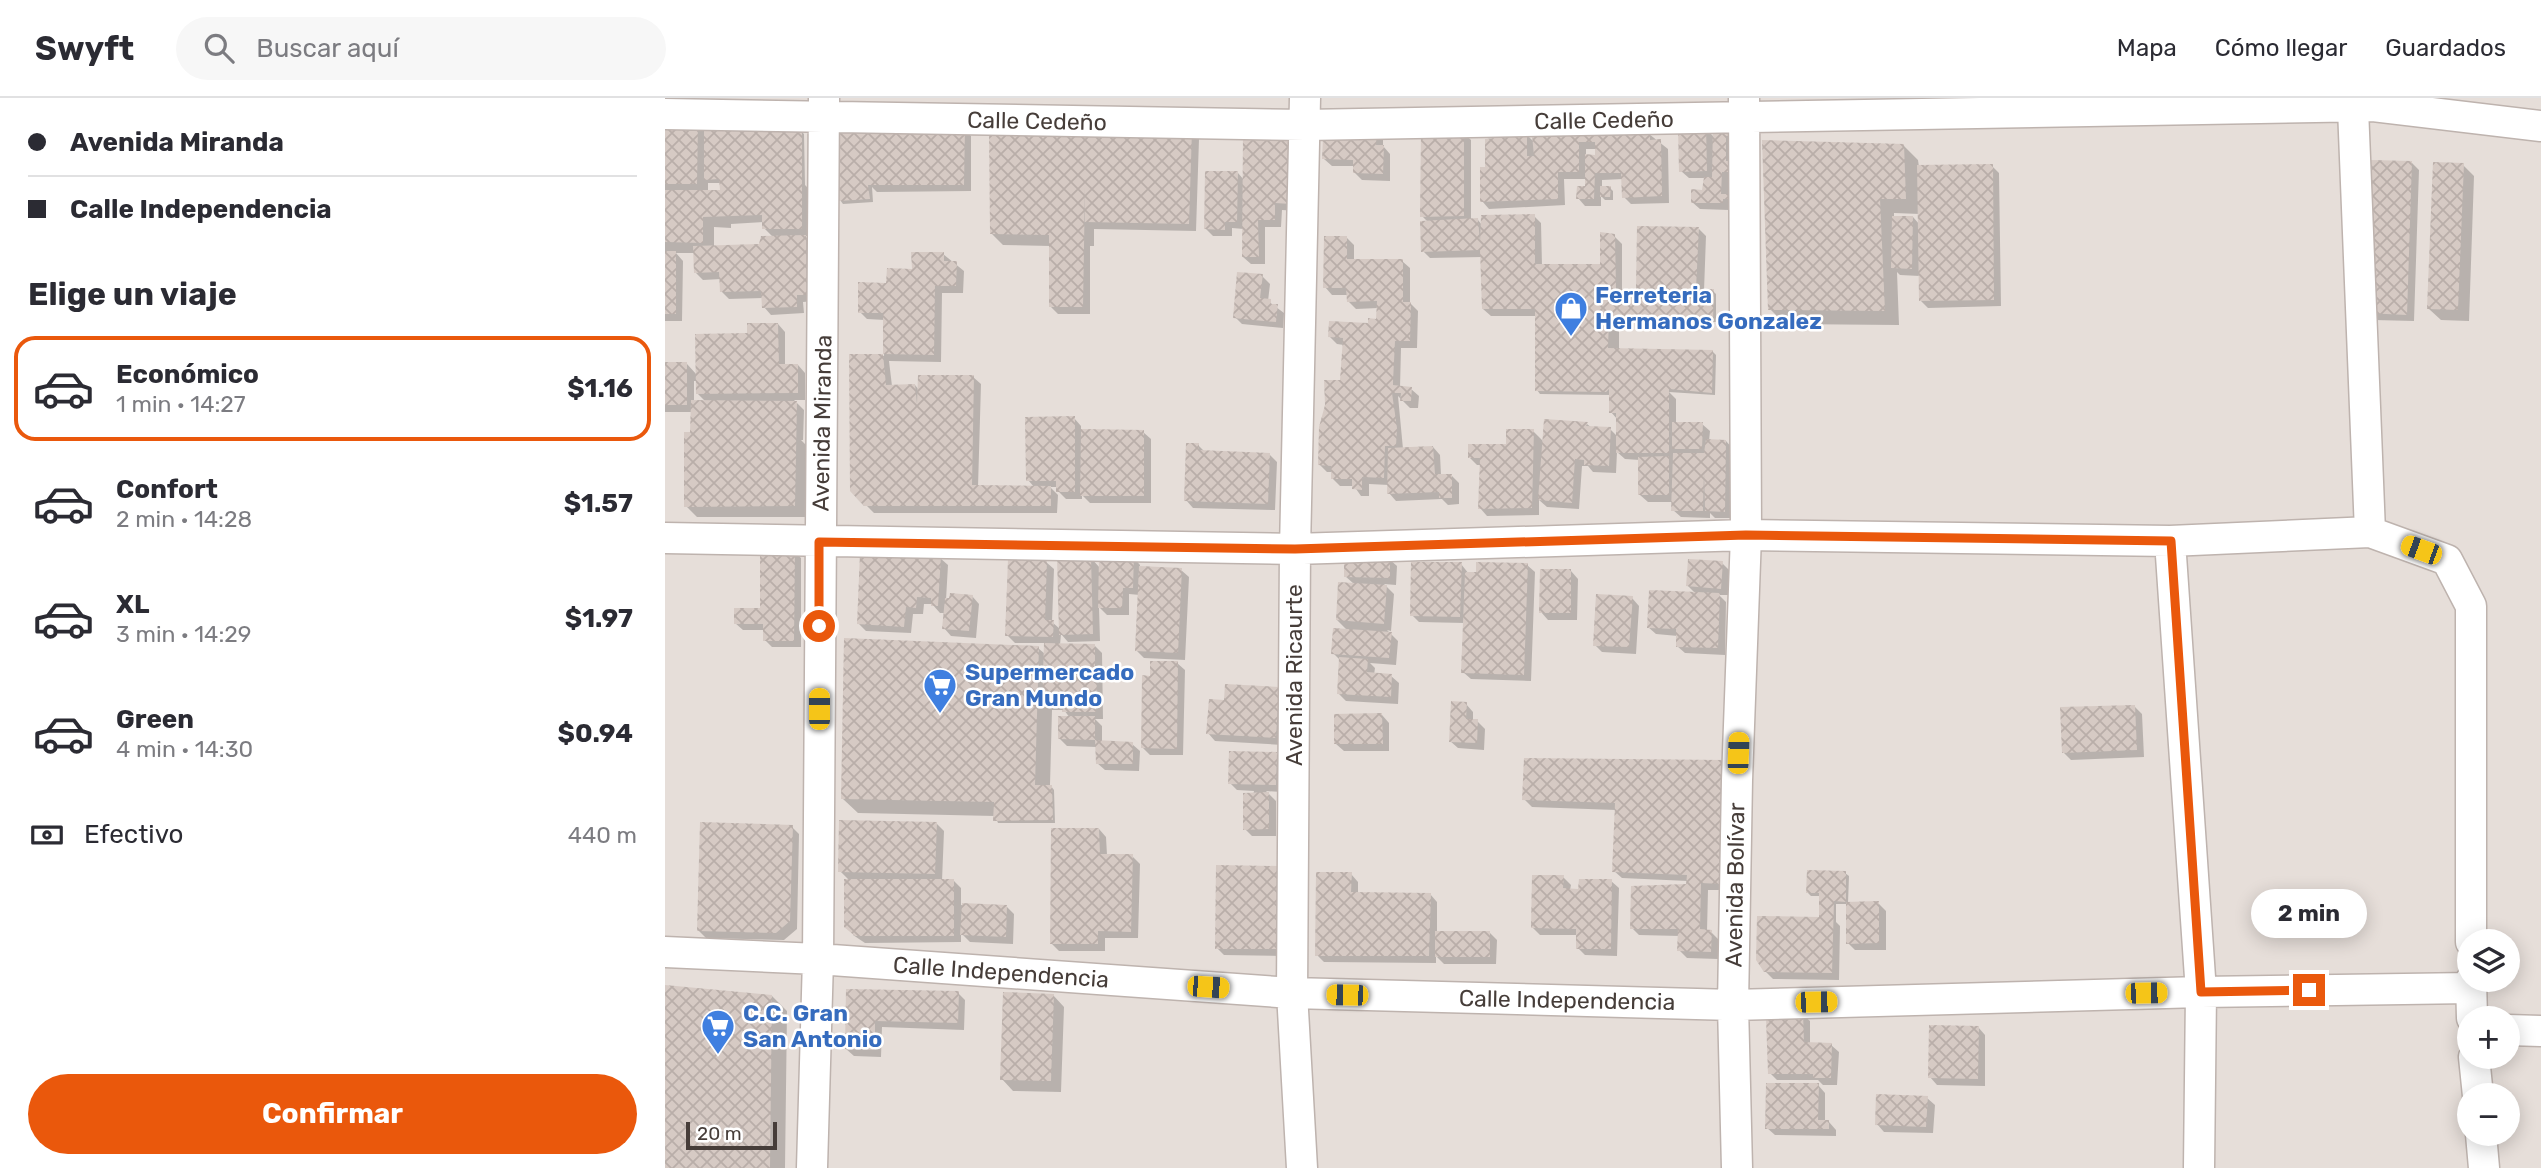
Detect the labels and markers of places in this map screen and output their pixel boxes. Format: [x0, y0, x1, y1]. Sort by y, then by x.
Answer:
place label: Ferreteria Hermanos Gonzalez [1595, 281, 1822, 335]
shop icon: Ferreteria Hermanos Gonzalez [1552, 289, 1590, 338]
place label: Supermercado Gran Mundo [965, 658, 1134, 712]
supermarket icon: Supermercado Gran Mundo [921, 666, 959, 715]
place label: C.C. Gran San Antonio [743, 999, 882, 1053]
supermarket icon: C.C. Gran San Antonio [699, 1007, 737, 1056]

